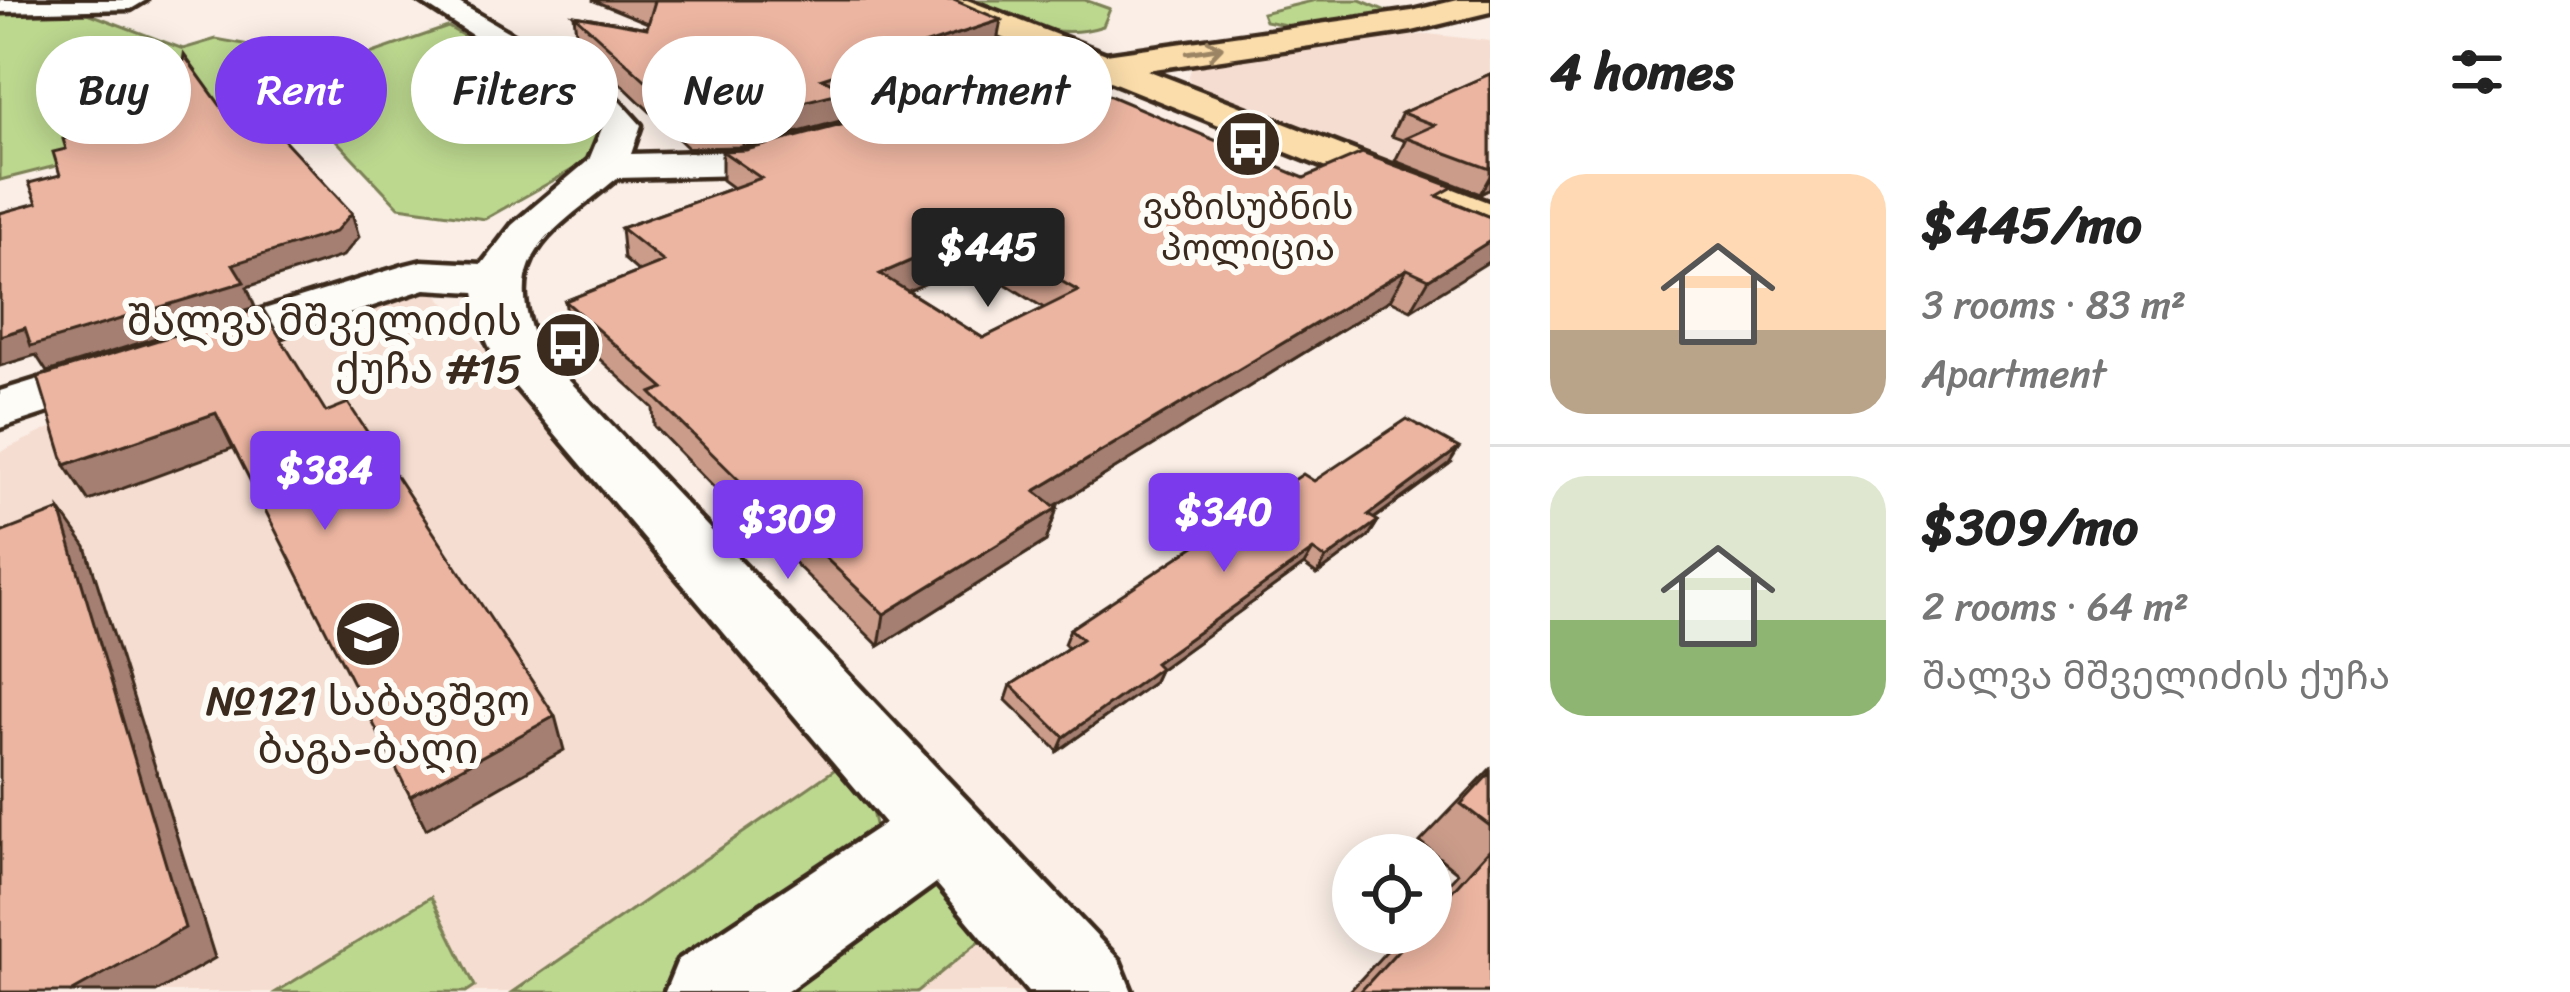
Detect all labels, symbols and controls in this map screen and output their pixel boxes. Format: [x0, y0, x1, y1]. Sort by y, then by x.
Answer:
text: 4 homes [1550, 27, 1734, 117]
chip: Buy [36, 36, 191, 144]
chip: Rent [215, 36, 387, 144]
chip: Filters [411, 36, 618, 144]
chip: New [642, 36, 806, 144]
chip: Apartment [830, 36, 1112, 144]
one-way arrow [1185, 38, 1224, 61]
icon: filters [2444, 39, 2510, 105]
bus stop icon: ვაზისუბნის პოლიცია [1213, 109, 1283, 179]
place label: ვაზისუბნის პოლიცია [1142, 175, 1354, 280]
text: $445/mo [1922, 180, 2142, 270]
pin: $445 [917, 208, 1059, 310]
text: $445 [939, 212, 1037, 281]
icon: home [1646, 222, 1790, 366]
text: 3 rooms · 83 m² [1922, 270, 2186, 339]
place label: შალვა მშველიძის ქუჩა #15 [127, 284, 522, 406]
bus stop icon: შალვა მშველიძის ქუჩა #15 [533, 310, 603, 380]
text: Apartment [1922, 339, 2106, 408]
pin: $384 [254, 431, 396, 533]
text: $384 [277, 435, 373, 504]
pin: $340 [1153, 473, 1295, 575]
text: $340 [1176, 477, 1272, 546]
pin: $309 [717, 480, 859, 582]
text: $309/mo [1922, 482, 2138, 572]
text: $309 [740, 484, 836, 553]
icon: home [1646, 524, 1790, 668]
text: 2 rooms · 64 m² [1922, 572, 2189, 641]
school or university icon: №121 საბავშვო ბაგა-ბაღი [333, 599, 403, 669]
text: შალვა მშველიძის ქუჩა [1922, 641, 2390, 710]
place label: №121 საბავშვო ბაგა-ბაღი [206, 664, 530, 786]
map controls [1332, 834, 1452, 954]
button: locate [1332, 834, 1452, 954]

